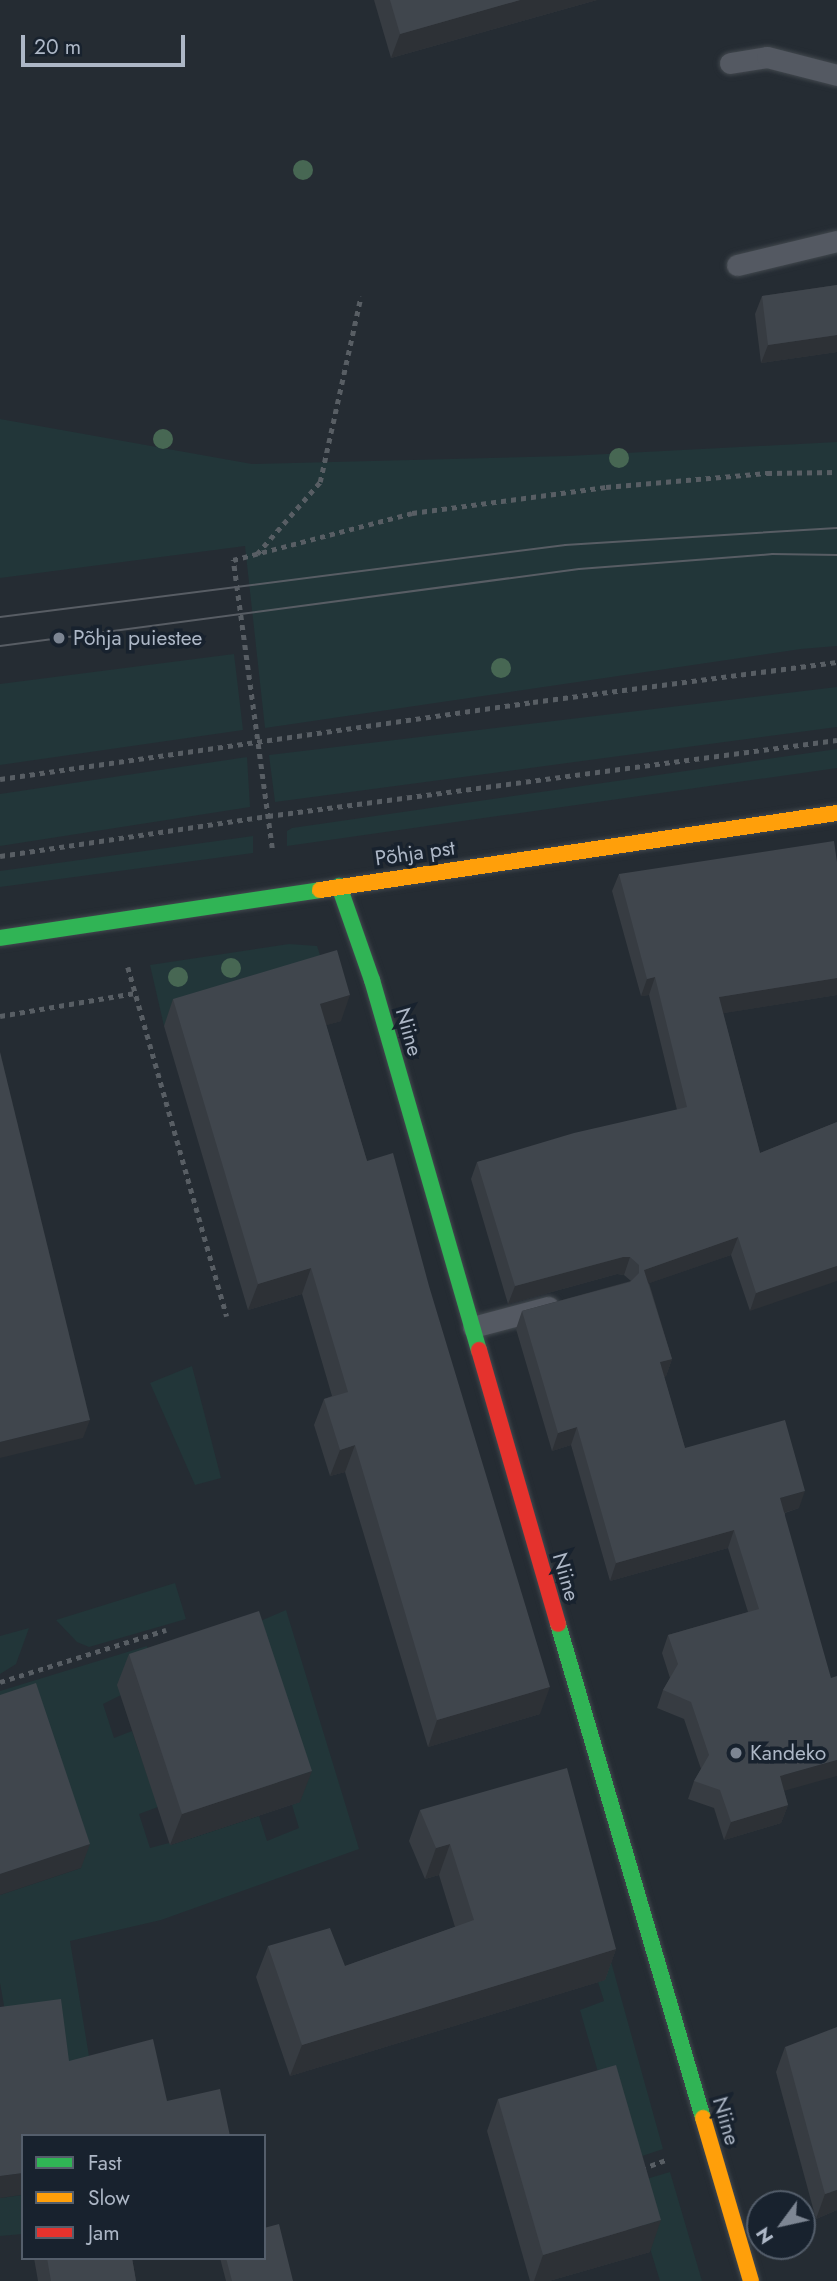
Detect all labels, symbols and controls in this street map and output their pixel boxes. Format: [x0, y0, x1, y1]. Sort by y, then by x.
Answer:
scale bar [24, 21, 189, 65]
text: 20 m [34, 32, 81, 62]
place label: Põhja puiestee [73, 625, 202, 651]
marker: Põhja puiestee [51, 630, 67, 646]
street label: Põhja pst [373, 835, 457, 871]
street label: Niine [390, 1005, 428, 1059]
street label: Niine [547, 1550, 585, 1604]
place label: Kandeko [750, 1740, 826, 1766]
marker: Kandeko [728, 1745, 744, 1761]
street label: Niine [707, 2094, 745, 2148]
legend [21, 2134, 266, 2260]
text: Fast [88, 2148, 121, 2178]
text: Slow [88, 2183, 130, 2213]
north arrow [746, 2190, 816, 2260]
text: Jam [88, 2218, 120, 2248]
text: N [749, 2222, 780, 2249]

